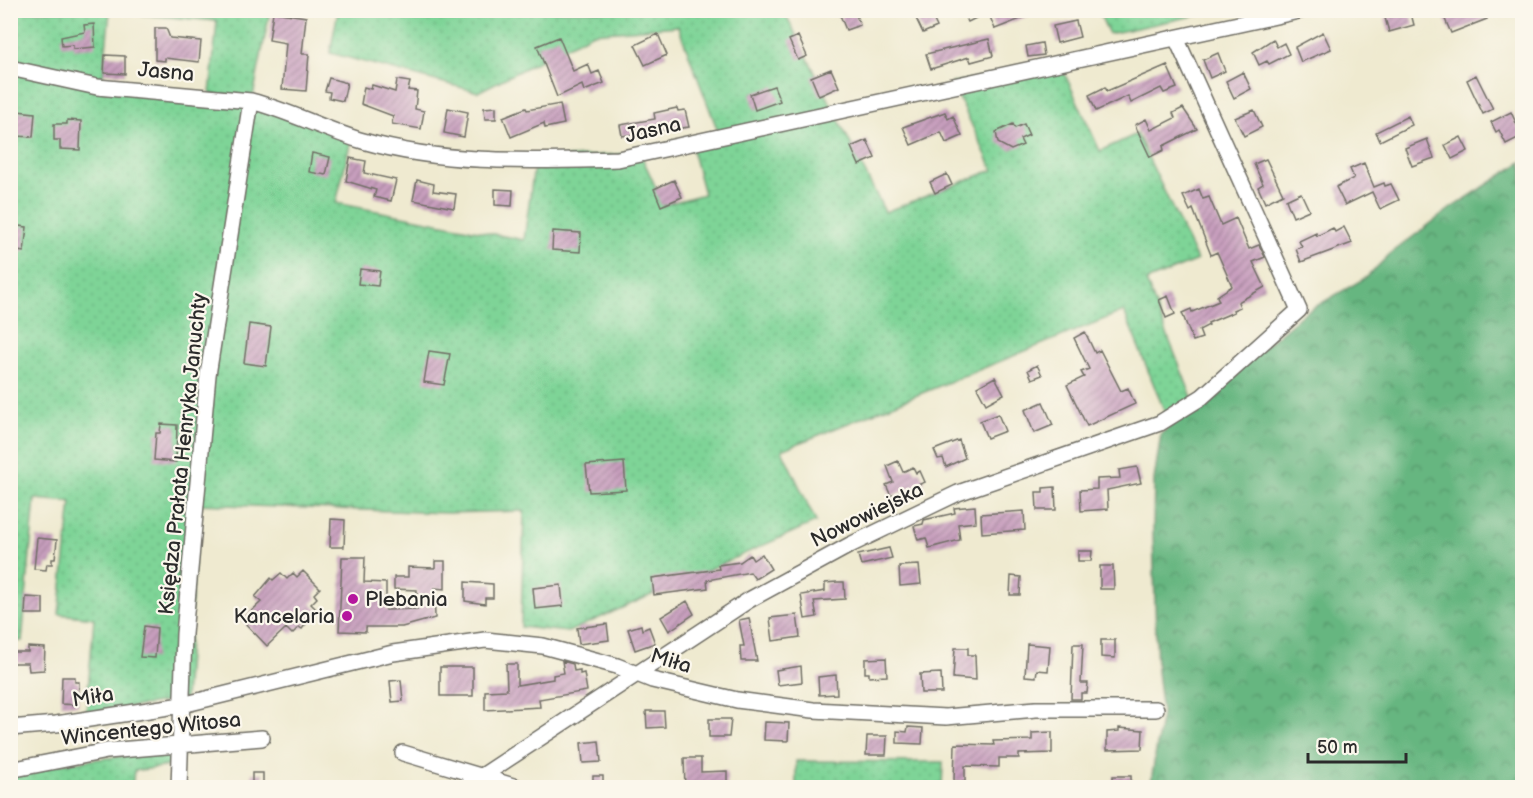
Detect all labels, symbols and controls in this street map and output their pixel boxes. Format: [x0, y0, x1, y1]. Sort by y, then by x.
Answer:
street label: Jasna [137, 57, 195, 87]
street label: Jasna [623, 111, 683, 149]
street label: Księdza Prałata Henryka Januchty [154, 291, 212, 616]
street label: Nowowiejska [807, 477, 927, 553]
place label: Plebania [365, 587, 448, 612]
marker: Plebania [346, 592, 360, 606]
place label: Kancelaria [234, 604, 335, 629]
marker: Kancelaria [340, 609, 354, 623]
street label: Miła [648, 643, 694, 679]
street label: Miła [71, 681, 115, 713]
street label: Wincentego Witosa [60, 707, 242, 751]
scale bar [1308, 726, 1406, 764]
text: 50 m [1317, 737, 1358, 758]

